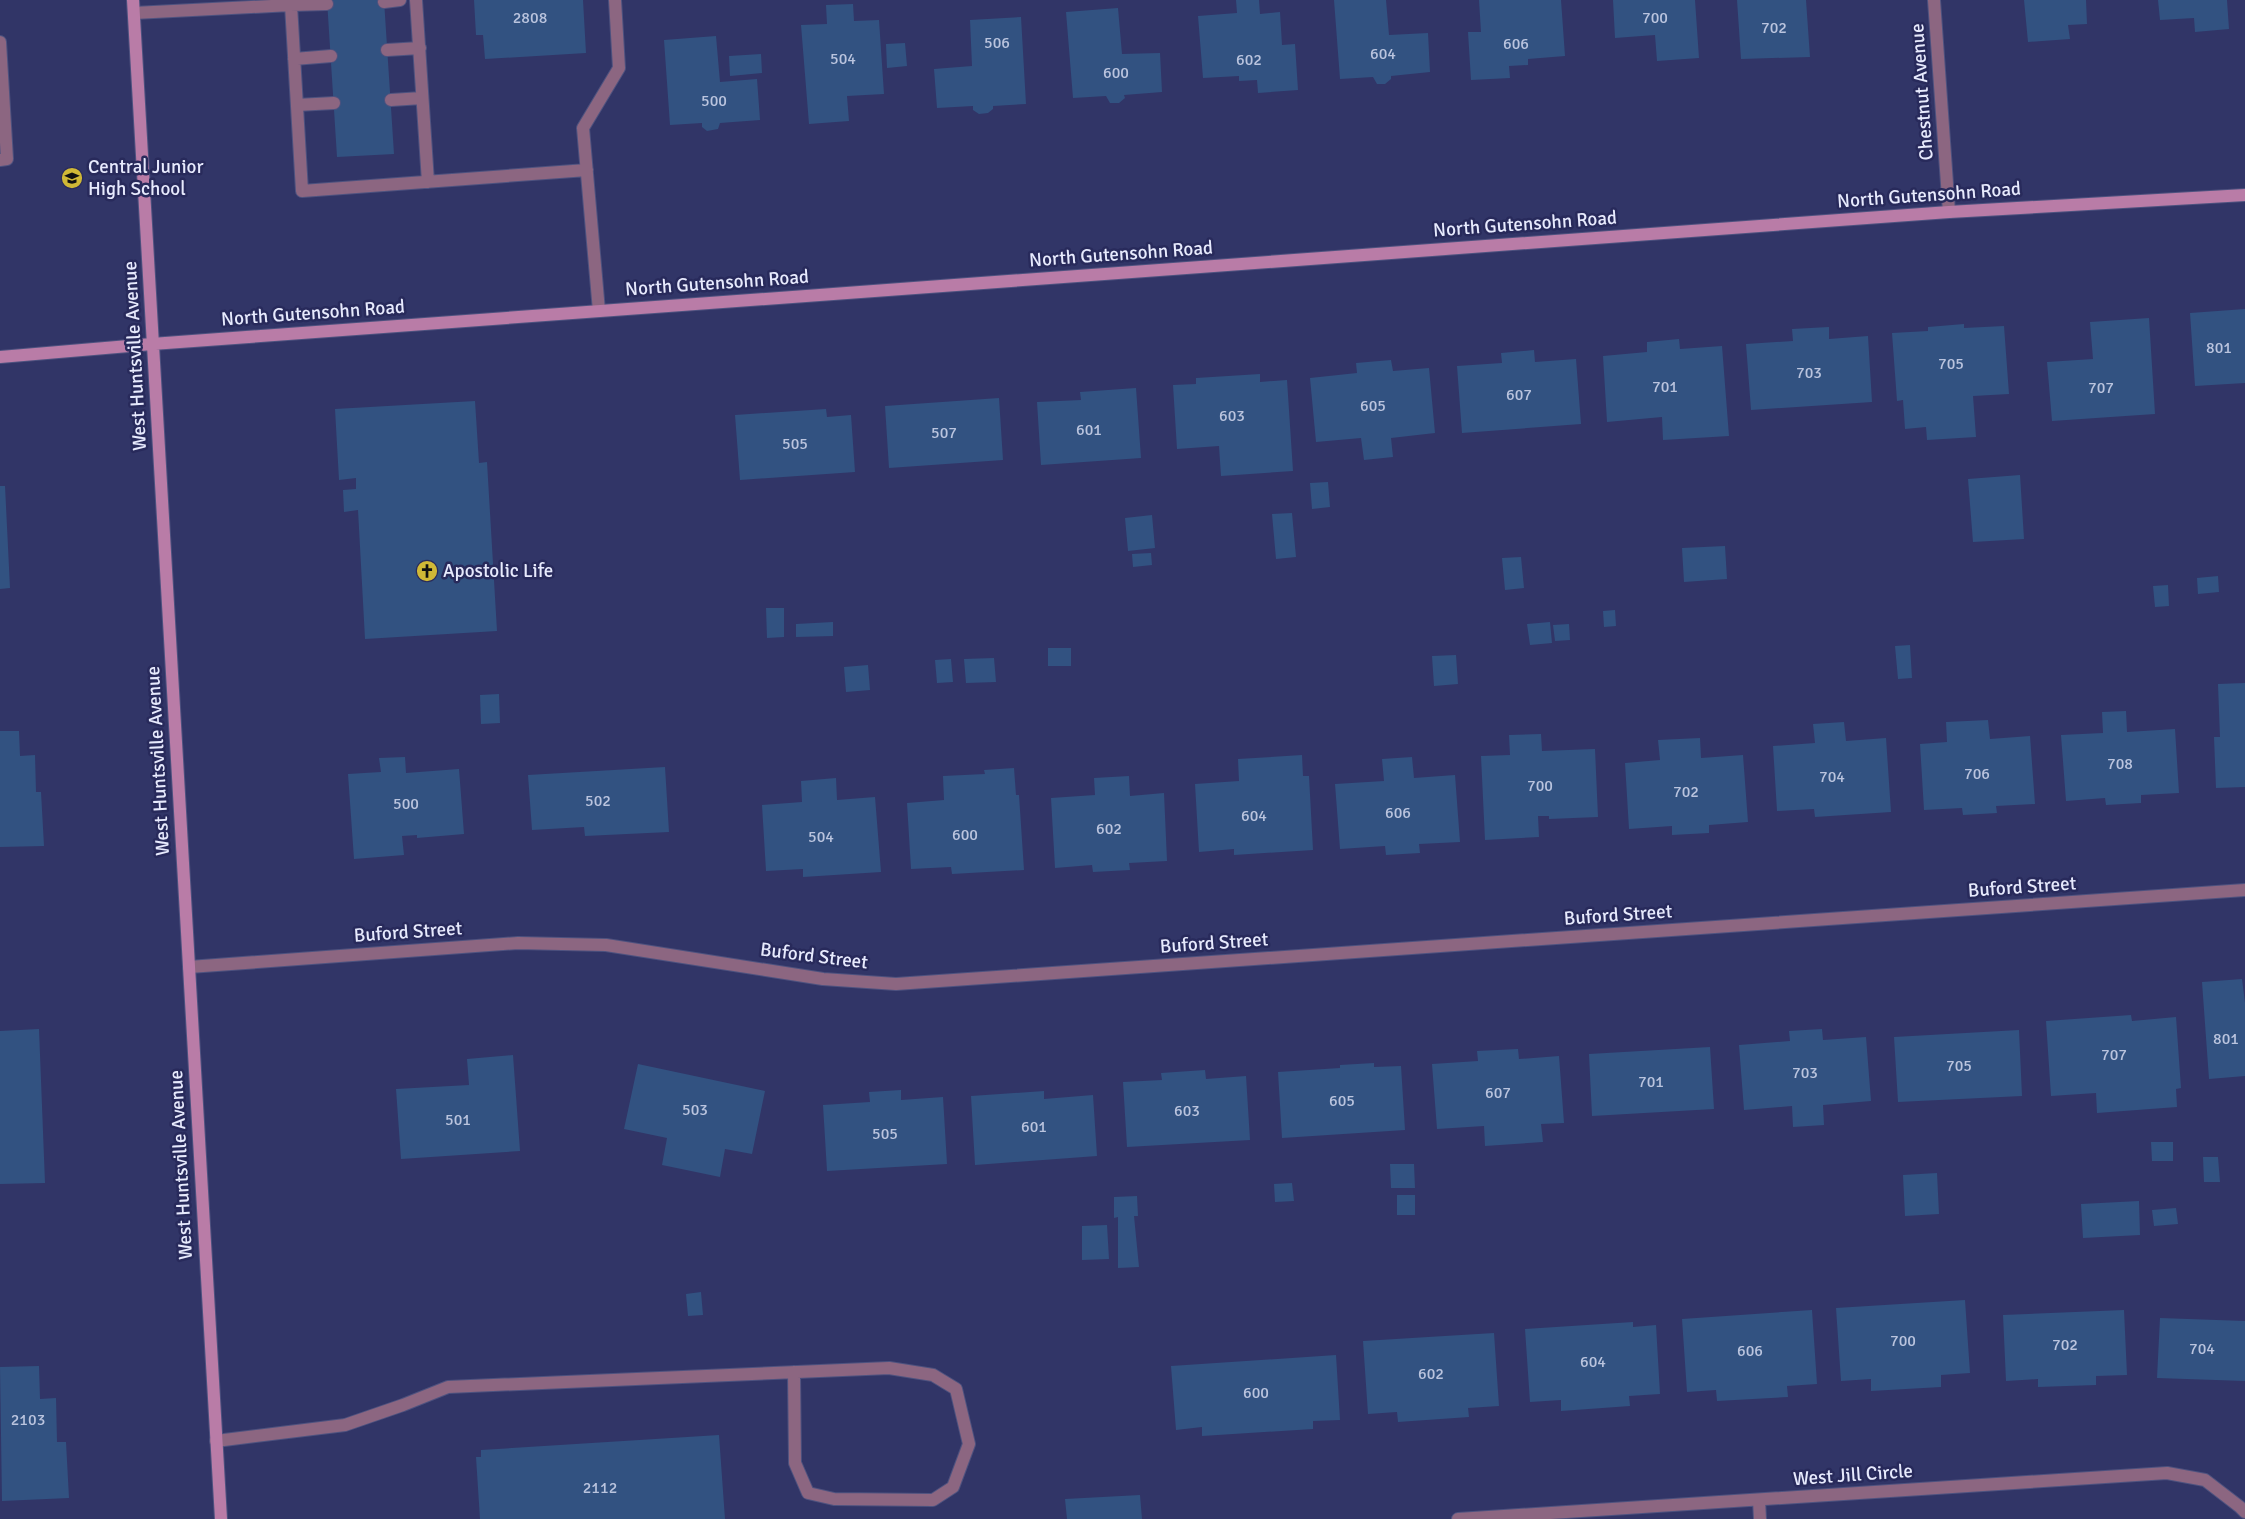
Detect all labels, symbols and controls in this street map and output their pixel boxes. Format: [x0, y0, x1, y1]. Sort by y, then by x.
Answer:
house number: 2808 [513, 8, 547, 28]
house number: 700 [1642, 8, 1668, 28]
house number: 702 [1761, 18, 1787, 38]
street label: Chestnut Avenue [1905, 23, 1939, 161]
house number: 506 [984, 33, 1010, 53]
house number: 606 [1503, 34, 1529, 54]
house number: 604 [1370, 44, 1396, 64]
house number: 504 [830, 49, 856, 69]
house number: 602 [1236, 50, 1262, 70]
house number: 600 [1103, 63, 1129, 83]
house number: 500 [701, 91, 727, 111]
place label: Central Junior High School [88, 155, 203, 201]
school or university icon: Central Junior High School [60, 166, 84, 190]
street label: North Gutensohn Road [1836, 177, 2022, 213]
street label: North Gutensohn Road [1432, 206, 1618, 242]
street label: North Gutensohn Road [1028, 236, 1214, 272]
street label: West Huntsville Avenue [118, 260, 152, 452]
street label: North Gutensohn Road [624, 265, 810, 301]
street label: North Gutensohn Road [220, 295, 406, 331]
house number: 801 [2206, 338, 2232, 358]
house number: 705 [1938, 354, 1964, 374]
house number: 703 [1796, 363, 1822, 383]
house number: 701 [1652, 377, 1678, 397]
house number: 707 [2088, 378, 2114, 398]
house number: 607 [1506, 385, 1532, 405]
house number: 605 [1360, 396, 1386, 416]
house number: 603 [1219, 406, 1245, 426]
house number: 601 [1076, 420, 1102, 440]
house number: 507 [931, 423, 957, 443]
house number: 505 [782, 434, 808, 454]
church icon: Apostolic Life [415, 559, 439, 583]
place label: Apostolic Life [443, 559, 553, 583]
street label: West Huntsville Avenue [141, 665, 175, 857]
house number: 708 [2107, 754, 2133, 774]
house number: 706 [1964, 764, 1990, 784]
house number: 704 [1819, 767, 1845, 787]
house number: 700 [1527, 776, 1553, 796]
house number: 702 [1673, 782, 1699, 802]
house number: 502 [585, 791, 611, 811]
house number: 500 [393, 794, 419, 814]
house number: 606 [1385, 803, 1411, 823]
house number: 604 [1241, 806, 1267, 826]
house number: 602 [1096, 819, 1122, 839]
house number: 600 [952, 825, 978, 845]
house number: 504 [808, 827, 834, 847]
street label: Buford Street [1967, 871, 2077, 903]
street label: Buford Street [1563, 899, 1673, 931]
street label: Buford Street [353, 916, 463, 948]
street label: Buford Street [1159, 927, 1269, 959]
street label: Buford Street [759, 937, 870, 975]
house number: 801 [2213, 1029, 2239, 1049]
house number: 707 [2101, 1045, 2127, 1065]
house number: 705 [1946, 1056, 1972, 1076]
house number: 703 [1792, 1063, 1818, 1083]
street label: West Huntsville Avenue [164, 1069, 198, 1261]
house number: 701 [1638, 1072, 1664, 1092]
house number: 607 [1485, 1083, 1511, 1103]
house number: 605 [1329, 1091, 1355, 1111]
house number: 503 [682, 1100, 708, 1120]
house number: 603 [1174, 1101, 1200, 1121]
house number: 501 [445, 1110, 471, 1130]
house number: 601 [1021, 1117, 1047, 1137]
house number: 505 [872, 1124, 898, 1144]
house number: 700 [1890, 1331, 1916, 1351]
house number: 702 [2052, 1335, 2078, 1355]
house number: 704 [2189, 1339, 2215, 1359]
house number: 606 [1737, 1341, 1763, 1361]
house number: 604 [1580, 1352, 1606, 1372]
house number: 602 [1418, 1364, 1444, 1384]
house number: 600 [1243, 1383, 1269, 1403]
house number: 2103 [11, 1410, 45, 1430]
street label: West Jill Circle [1792, 1459, 1914, 1491]
house number: 2112 [583, 1478, 617, 1498]

